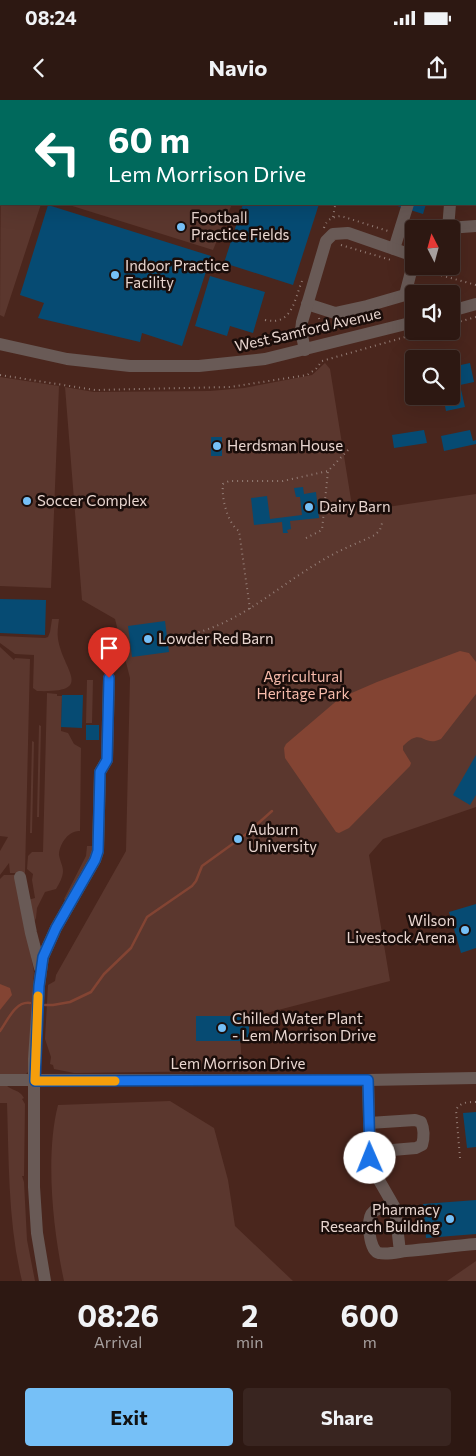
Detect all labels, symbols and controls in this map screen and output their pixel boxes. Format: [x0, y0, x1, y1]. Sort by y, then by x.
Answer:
text: 08:24 [25, 6, 77, 29]
icon: back [25, 54, 53, 82]
text: Navio [208, 54, 268, 81]
icon: share [423, 54, 451, 82]
text: 60 m [108, 117, 190, 160]
icon: left [25, 120, 90, 185]
text: Lem Morrison Drive [108, 160, 306, 187]
place label: Football Practice Fields [191, 208, 290, 243]
north arrow [405, 220, 460, 275]
map controls [405, 220, 460, 405]
marker: Football Practice Fields [175, 221, 187, 233]
place label: Indoor Practice Facility [125, 256, 229, 291]
marker: Indoor Practice Facility [109, 269, 121, 281]
button: sound [405, 285, 460, 340]
street label: West Samford Avenue [233, 303, 383, 355]
button: search [405, 350, 460, 405]
place label: Herdsman House [227, 436, 343, 454]
marker: Herdsman House [211, 440, 223, 452]
place label: Soccer Complex [37, 491, 147, 509]
marker: Soccer Complex [21, 495, 33, 507]
place label: Dairy Barn [319, 497, 391, 515]
marker: Dairy Barn [303, 501, 315, 513]
pin [88, 627, 130, 678]
place label: Lowder Red Barn [158, 629, 274, 647]
marker: Lowder Red Barn [142, 633, 154, 645]
icon: arrive [95, 634, 123, 662]
park label: Agricultural Heritage Park [256, 667, 350, 702]
place label: Auburn University [248, 820, 317, 855]
marker: Auburn University [232, 833, 244, 845]
place label: Wilson Livestock Arena [347, 911, 455, 946]
marker: Wilson Livestock Arena [459, 924, 471, 936]
place label: Chilled Water Plant - Lem Morrison Drive [232, 1009, 376, 1044]
marker: Chilled Water Plant - Lem Morrison Drive [216, 1022, 228, 1034]
street label: Lem Morrison Drive [170, 1054, 306, 1072]
position arrow [343, 1131, 395, 1183]
place label: Pharmacy Research Building [320, 1200, 440, 1235]
marker: Pharmacy Research Building [444, 1213, 456, 1225]
text: 08:26 [77, 1296, 159, 1333]
text: 2 [241, 1296, 258, 1333]
text: 600 [340, 1296, 399, 1333]
text: Arrival [94, 1332, 142, 1351]
text: min [236, 1332, 263, 1351]
text: m [363, 1332, 377, 1351]
button: Exit [25, 1388, 233, 1446]
button: Share [243, 1388, 451, 1446]

